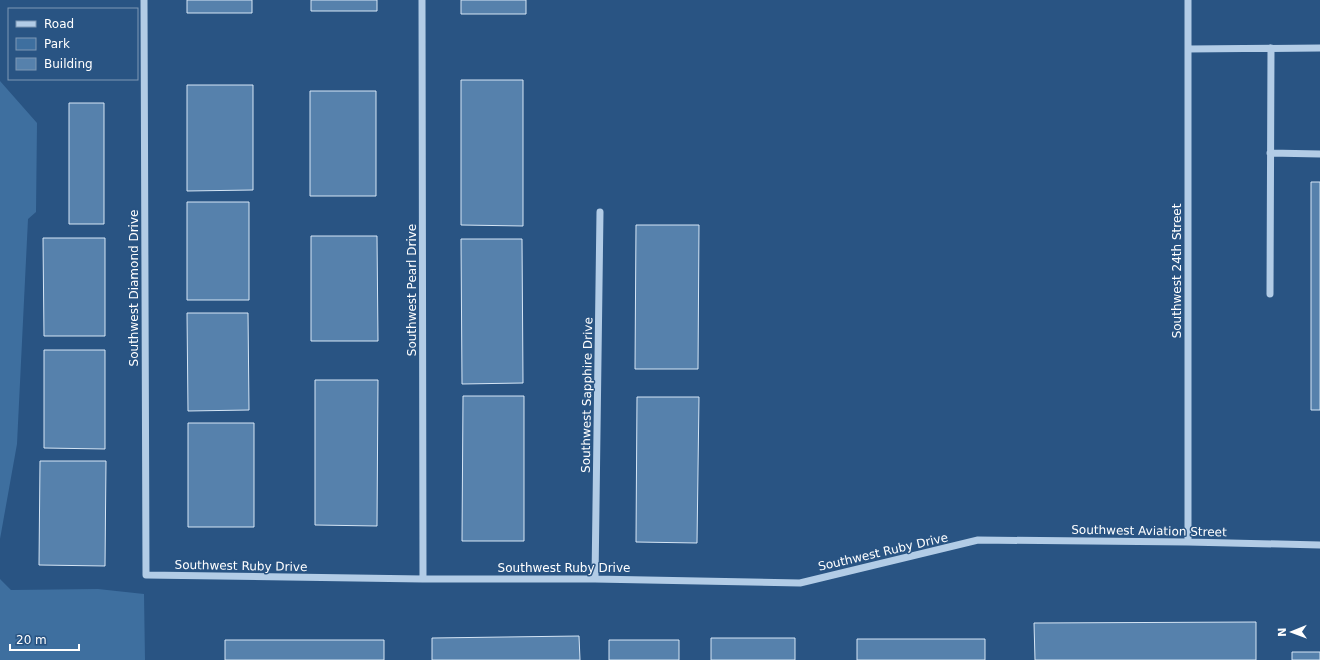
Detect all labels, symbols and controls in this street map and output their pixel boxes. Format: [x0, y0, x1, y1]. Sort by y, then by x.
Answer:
legend [8, 8, 138, 80]
text: Road [44, 17, 74, 31]
text: Park [44, 37, 70, 51]
text: Building [44, 57, 93, 71]
street label: Southwest 24th Street [1170, 203, 1184, 338]
street label: Southwest Diamond Drive [127, 210, 141, 366]
street label: Southwest Pearl Drive [405, 224, 419, 356]
street label: Southwest Sapphire Drive [579, 317, 595, 473]
street label: Southwest Aviation Street [1071, 523, 1227, 539]
street label: Southwest Ruby Drive [817, 530, 949, 574]
street label: Southwest Ruby Drive [174, 558, 308, 574]
street label: Southwest Ruby Drive [498, 561, 630, 575]
north arrow [1272, 612, 1312, 652]
scale bar [10, 626, 79, 652]
text: N [1276, 627, 1289, 637]
text: 20 m [16, 633, 47, 647]

